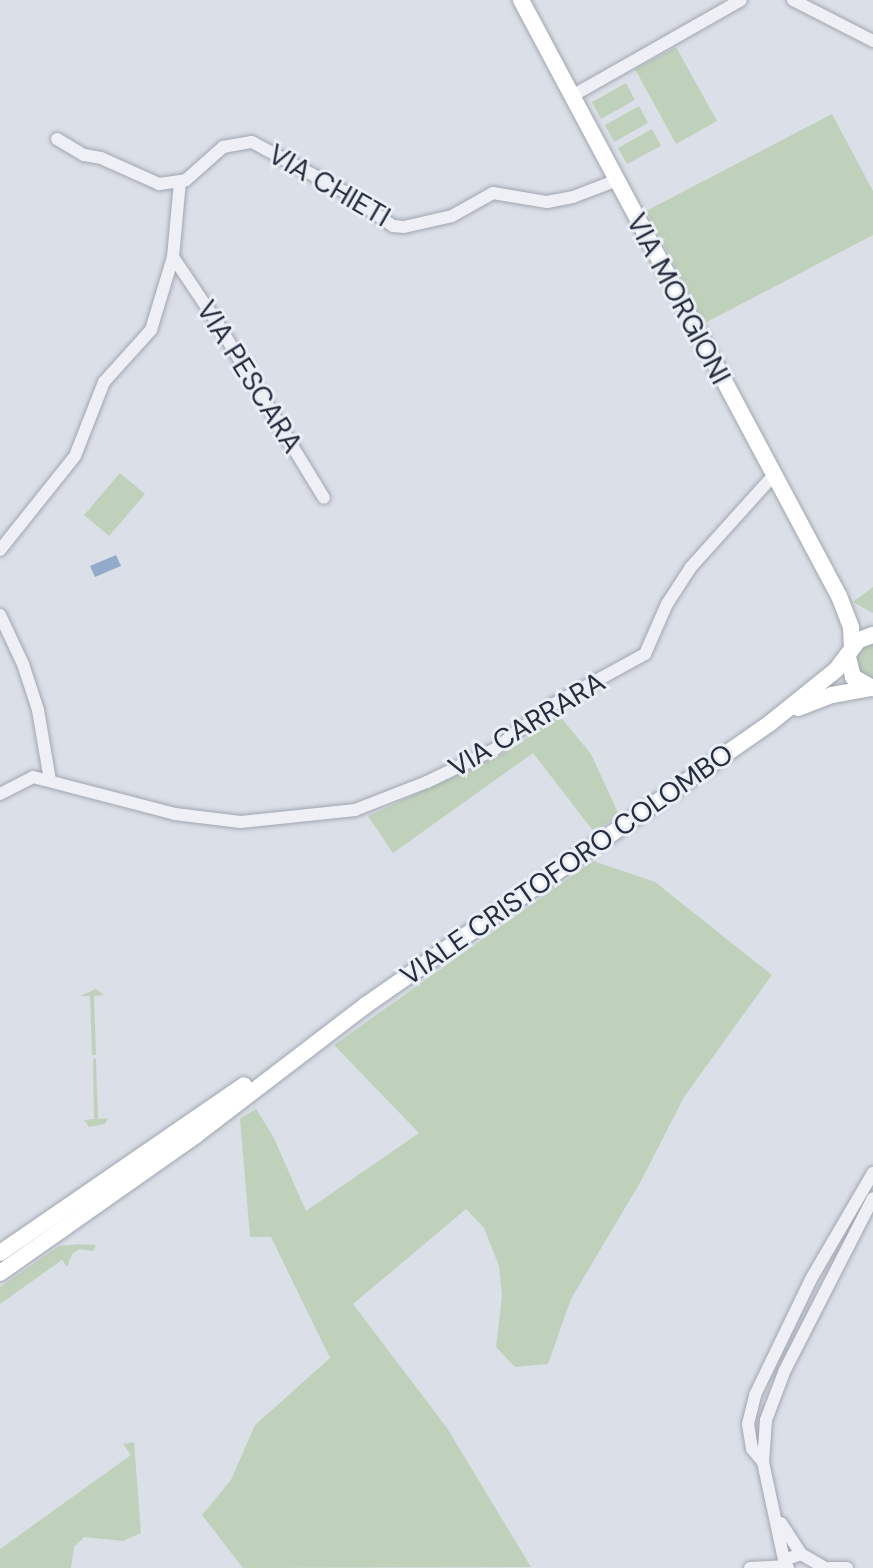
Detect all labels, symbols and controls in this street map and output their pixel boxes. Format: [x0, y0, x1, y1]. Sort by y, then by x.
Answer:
street label: VIA CHIETI [262, 138, 396, 234]
street label: VIA MORGIONI [619, 208, 737, 390]
street label: VIA PESCARA [189, 295, 309, 459]
street label: VIA CARRARA [443, 665, 611, 785]
street label: VIALE CRISTOFORO COLOMBO [394, 737, 740, 993]

